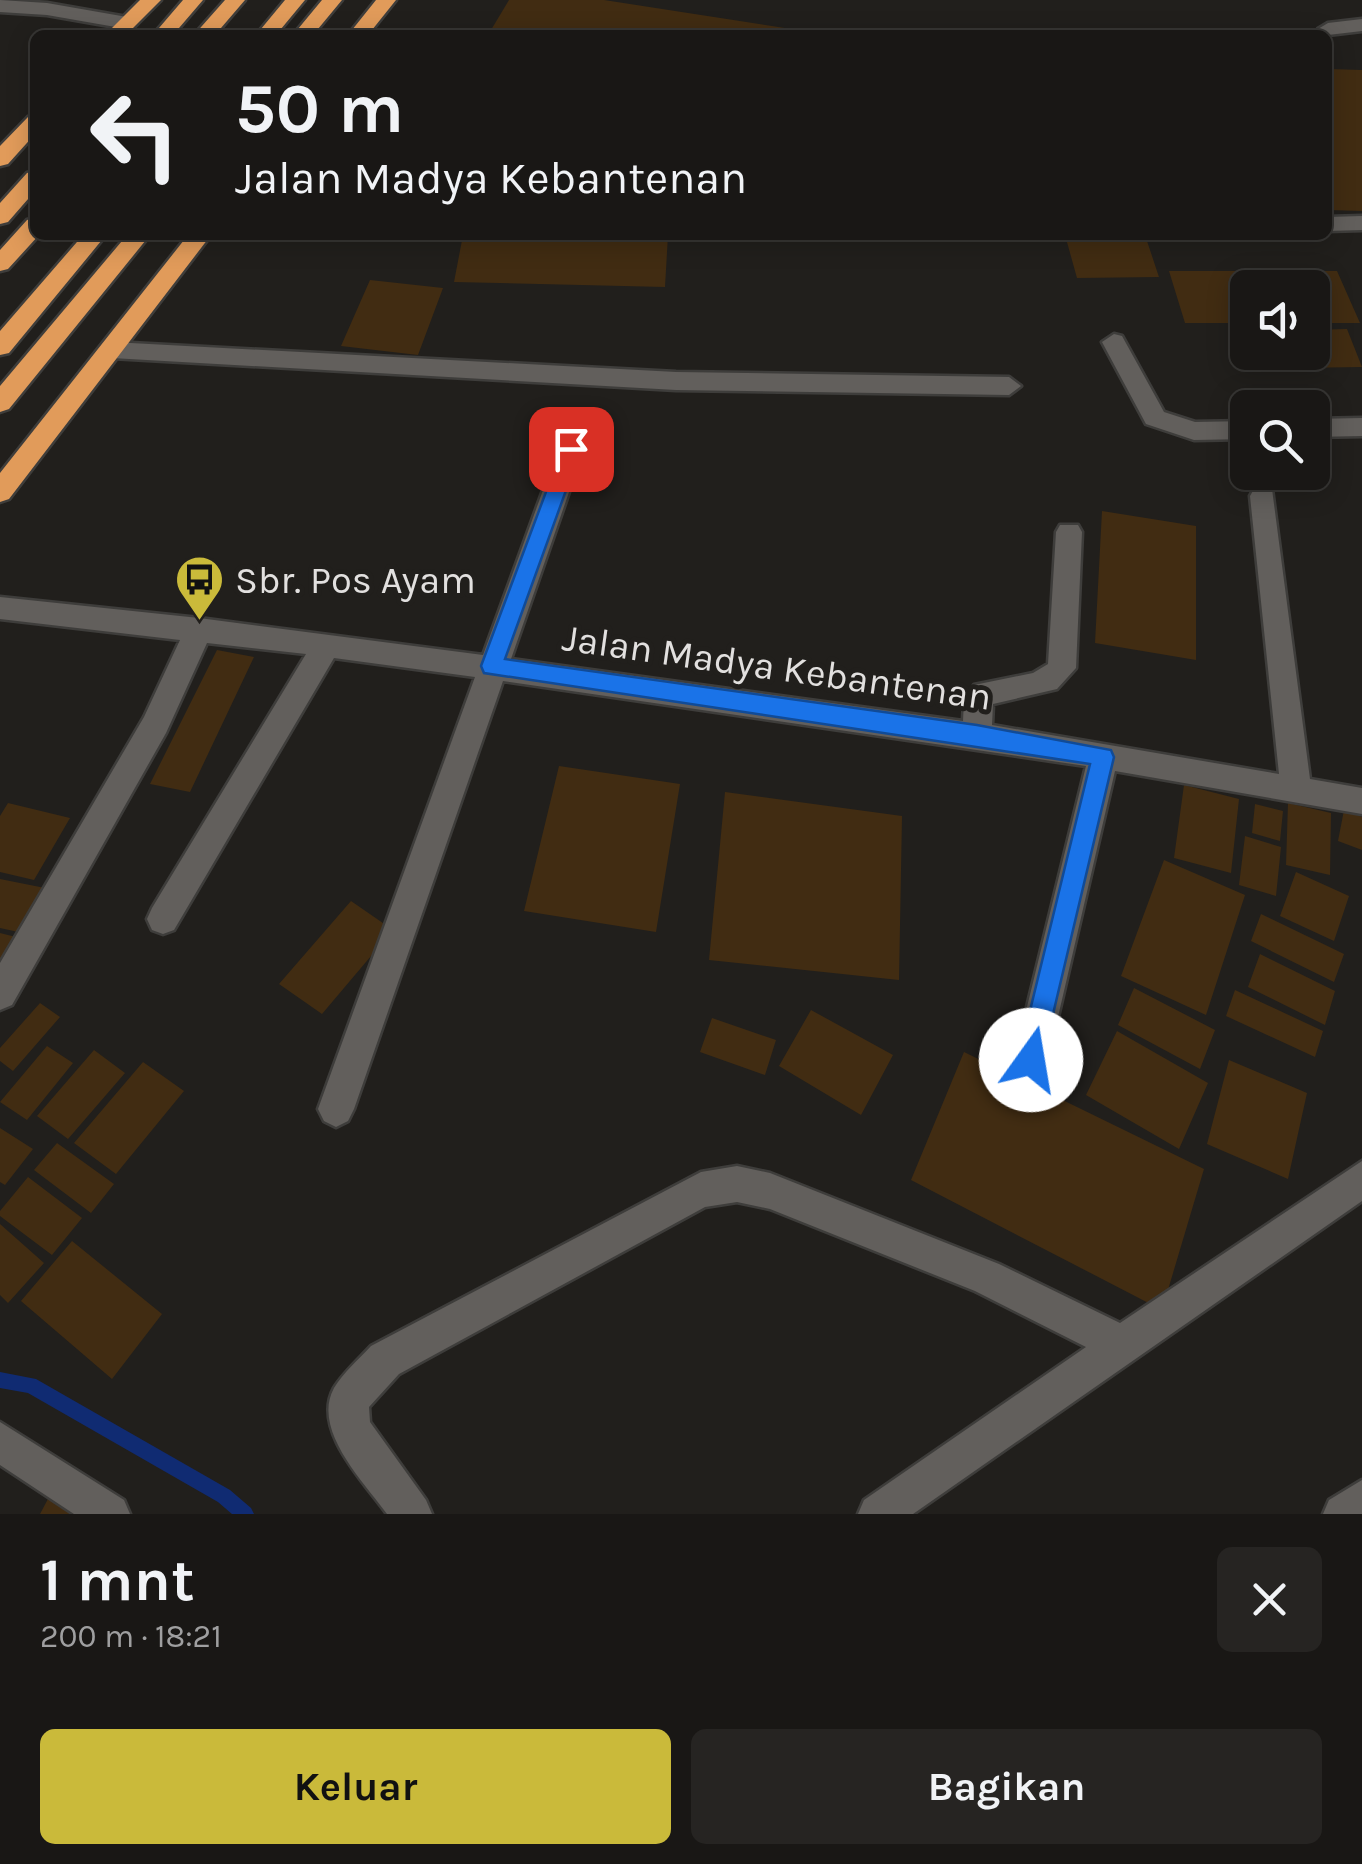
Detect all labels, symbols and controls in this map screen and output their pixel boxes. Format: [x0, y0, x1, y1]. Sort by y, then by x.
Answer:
text: 50 m [235, 68, 404, 150]
icon: left [70, 70, 200, 200]
text: Jalan Madya Kebantenan [235, 152, 747, 204]
map controls [1230, 270, 1330, 490]
button: sound [1230, 270, 1330, 370]
button: search [1230, 390, 1330, 490]
pin [529, 407, 614, 492]
icon: arrive [544, 422, 599, 477]
bus stop icon: Sbr. Pos Ayam [174, 554, 226, 622]
place label: Sbr. Pos Ayam [235, 558, 476, 603]
street label: Jalan Madya Kebantenan [560, 615, 994, 720]
position arrow [979, 1008, 1083, 1112]
text: 1 mnt [40, 1545, 195, 1615]
button: close [1217, 1547, 1322, 1652]
text: 200 m · 18:21 [40, 1618, 222, 1655]
button: Keluar [40, 1729, 671, 1844]
button: Bagikan [691, 1729, 1322, 1844]

